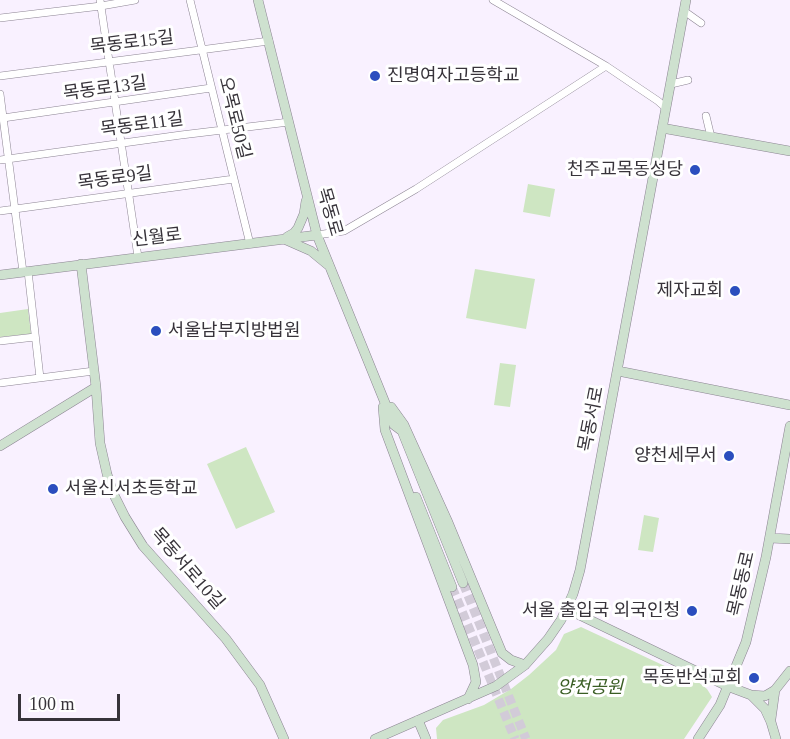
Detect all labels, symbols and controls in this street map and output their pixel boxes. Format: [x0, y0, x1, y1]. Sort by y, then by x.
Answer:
street label: 목동로15길 [89, 27, 175, 59]
place label: 진명여자고등학교 [387, 65, 519, 87]
marker: 진명여자고등학교 [368, 69, 382, 83]
street label: 목동로13길 [62, 72, 148, 106]
street label: 오목로50길 [213, 75, 255, 161]
street label: 목동로11길 [99, 108, 185, 142]
place label: 천주교목동성당 [567, 159, 683, 181]
street label: 목동로9길 [76, 163, 154, 195]
marker: 천주교목동성당 [688, 163, 702, 177]
street label: 목동로 [312, 185, 346, 239]
street label: 신월로 [131, 224, 183, 252]
place label: 제자교회 [657, 280, 723, 302]
marker: 제자교회 [728, 284, 742, 298]
place label: 서울남부지방법원 [168, 320, 300, 342]
marker: 서울남부지방법원 [149, 324, 163, 338]
street label: 목동서로 [575, 384, 609, 454]
place label: 양천세무서 [634, 445, 717, 467]
marker: 양천세무서 [722, 449, 736, 463]
place label: 서울신서초등학교 [65, 478, 197, 500]
marker: 서울신서초등학교 [46, 482, 60, 496]
street label: 목동서로10길 [146, 524, 228, 614]
street label: 목동동로 [724, 549, 760, 619]
place label: 서울 출입국 외국인청 [522, 600, 680, 622]
marker: 서울 출입국 외국인청 [685, 604, 699, 618]
place label: 목동반석교회 [643, 667, 742, 689]
marker: 목동반석교회 [747, 671, 761, 685]
park label: 양천공원 [557, 677, 623, 699]
scale bar [21, 682, 123, 720]
text: 100 m [29, 694, 75, 714]

